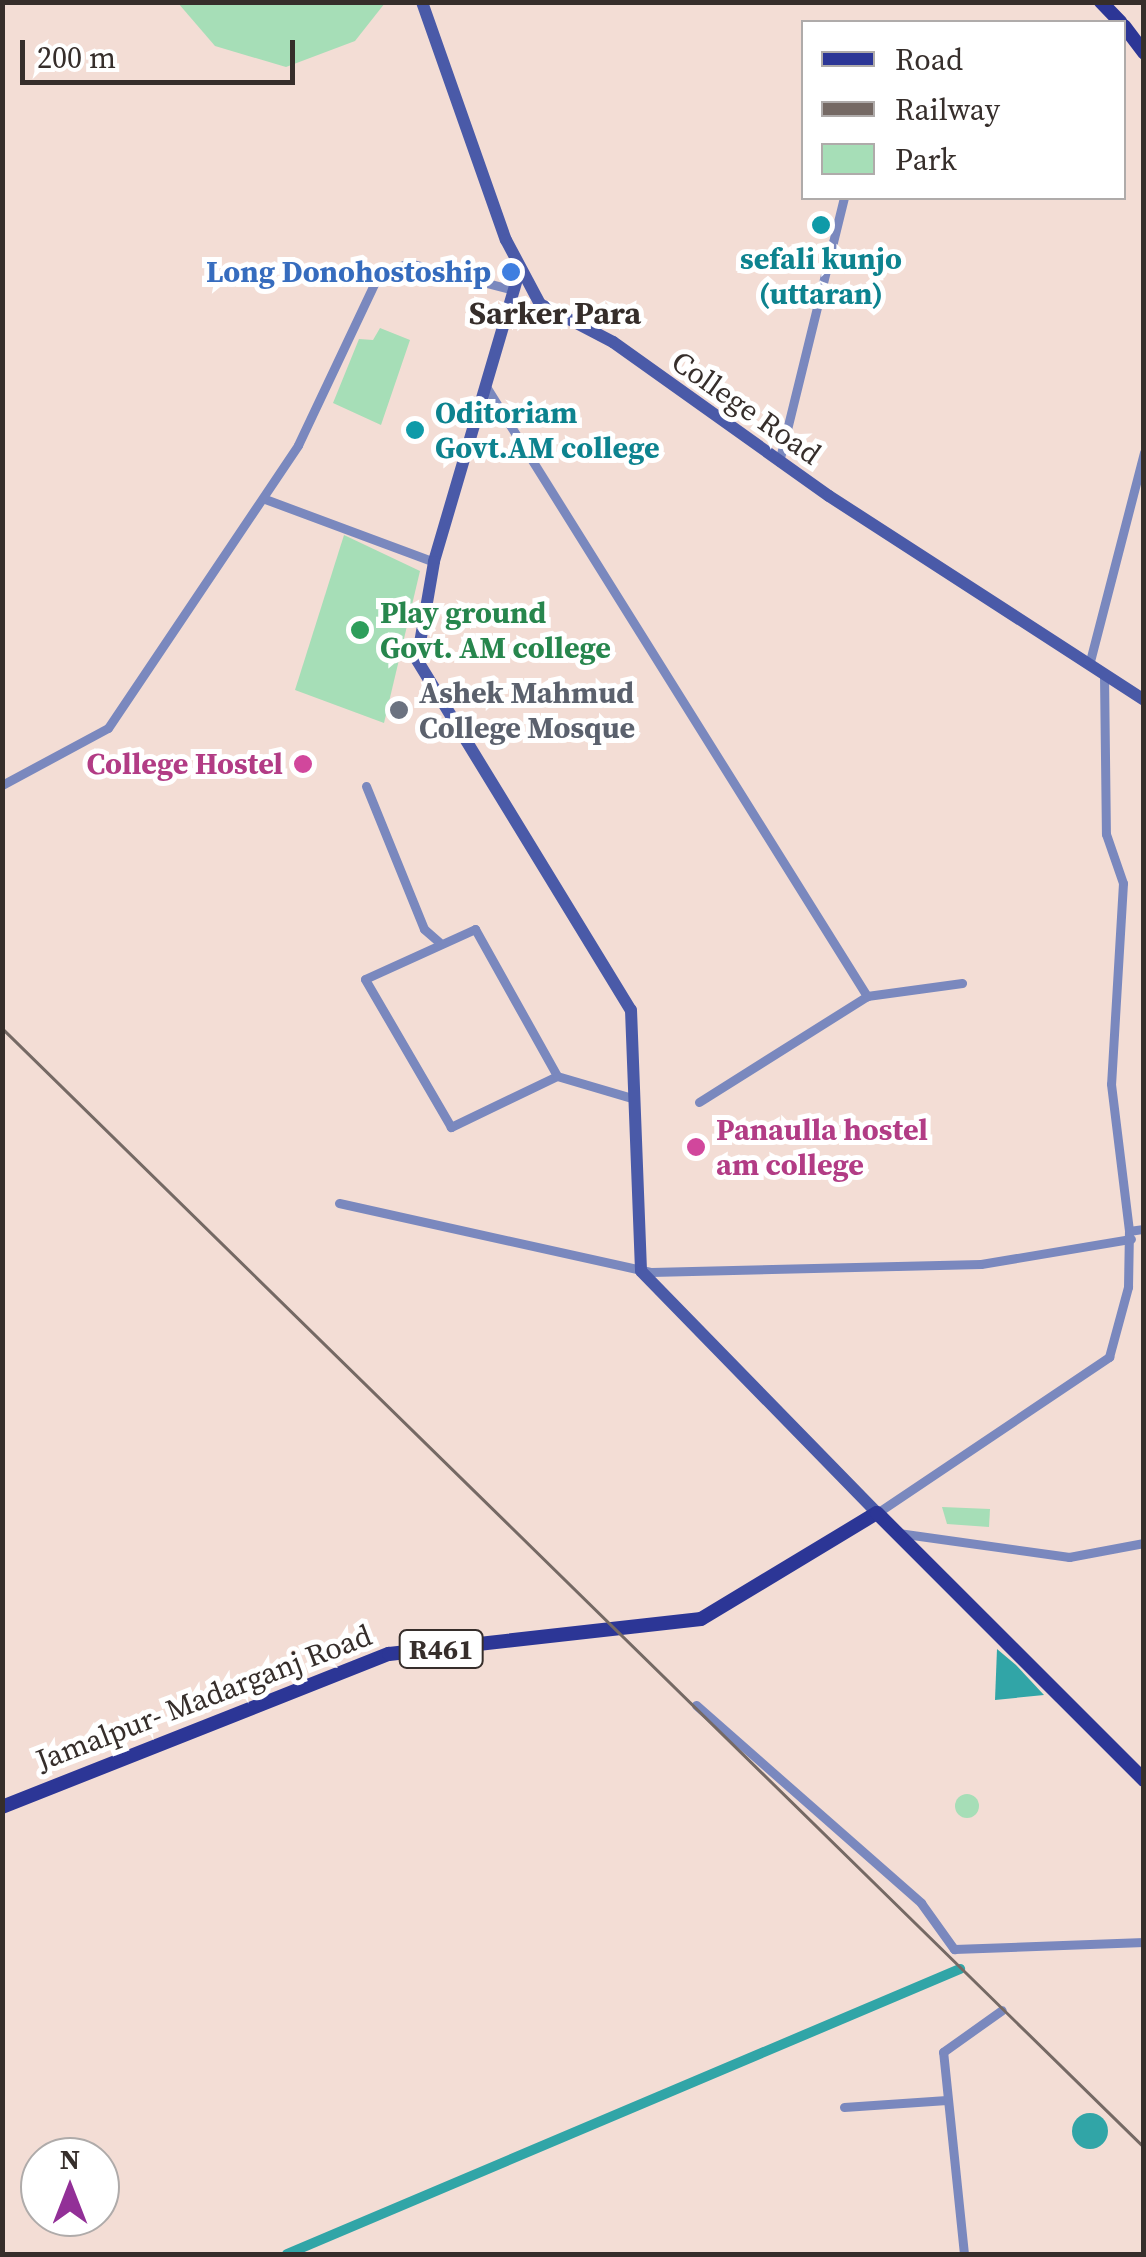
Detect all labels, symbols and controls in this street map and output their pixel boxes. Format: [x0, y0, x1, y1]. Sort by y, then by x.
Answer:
scale bar [25, 20, 300, 82]
legend [801, 20, 1126, 200]
text: 200 m [37, 37, 116, 78]
text: Road [895, 39, 963, 80]
text: Railway [895, 89, 1000, 130]
text: Park [895, 139, 957, 180]
marker: sefali kunjo (uttaran) [810, 214, 832, 236]
place label: sefali kunjo (uttaran) [740, 241, 902, 312]
place label: Long Donohostoship [206, 254, 491, 290]
marker: Long Donohostoship [500, 261, 522, 283]
district label: Sarker Para [469, 294, 641, 332]
street label: College Road [664, 343, 828, 473]
place label: Oditoriam Govt.AM college [435, 395, 660, 466]
marker: Oditoriam Govt.AM college [404, 419, 426, 441]
place label: Play ground Govt. AM college [380, 595, 611, 666]
marker: Play ground Govt. AM college [349, 619, 371, 641]
place label: Ashek Mahmud College Mosque [419, 675, 635, 746]
marker: Ashek Mahmud College Mosque [388, 699, 410, 721]
place label: College Hostel [86, 746, 283, 782]
marker: College Hostel [292, 753, 314, 775]
place label: Panaulla hostel am college [716, 1112, 928, 1182]
marker: Panaulla hostel am college [685, 1136, 707, 1158]
street label: Jamalpur- Madarganj Road [31, 1617, 377, 1779]
road number: R461 [398, 1626, 484, 1672]
north arrow [20, 2137, 120, 2237]
text: N [60, 2140, 80, 2178]

